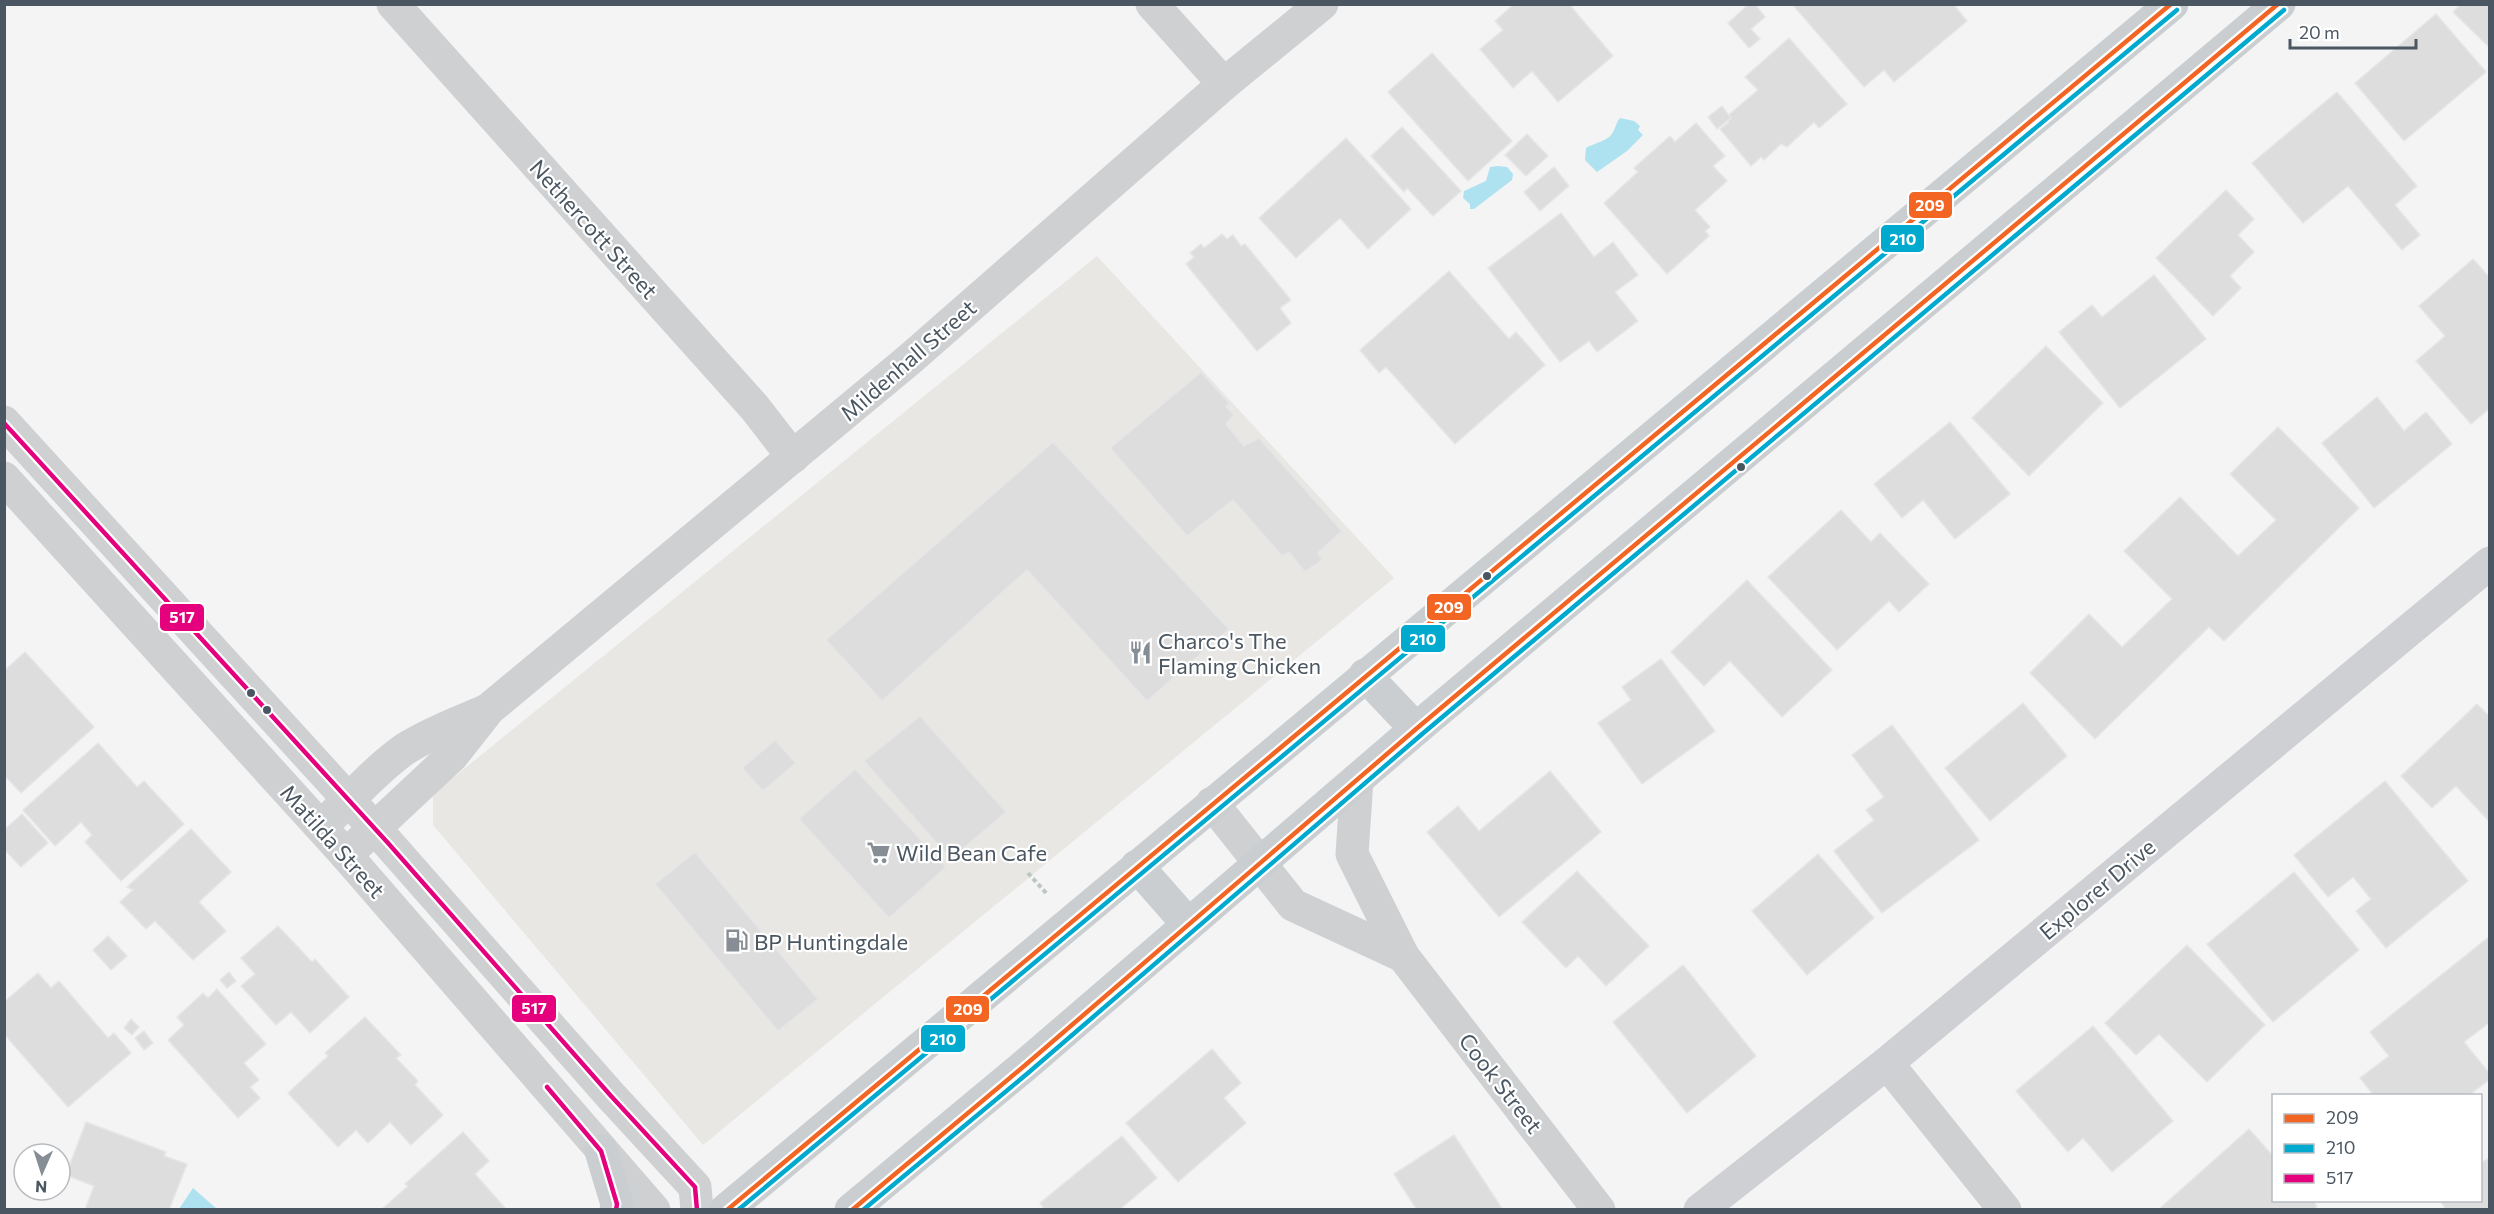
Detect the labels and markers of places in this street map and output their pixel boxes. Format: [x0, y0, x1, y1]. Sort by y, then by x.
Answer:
unlabelled marker [1735, 461, 1747, 473]
unlabelled marker [1481, 570, 1493, 582]
place label: Charco's The Flaming Chicken [1158, 627, 1321, 679]
restaurant icon: Charco's The Flaming Chicken [1127, 640, 1153, 666]
unlabelled marker [245, 687, 257, 699]
unlabelled marker [261, 704, 273, 716]
supermarket icon: Wild Bean Cafe [865, 839, 891, 865]
place label: Wild Bean Cafe [896, 839, 1047, 866]
fuel station icon: BP Huntingdale [723, 928, 749, 954]
place label: BP Huntingdale [754, 928, 908, 955]

